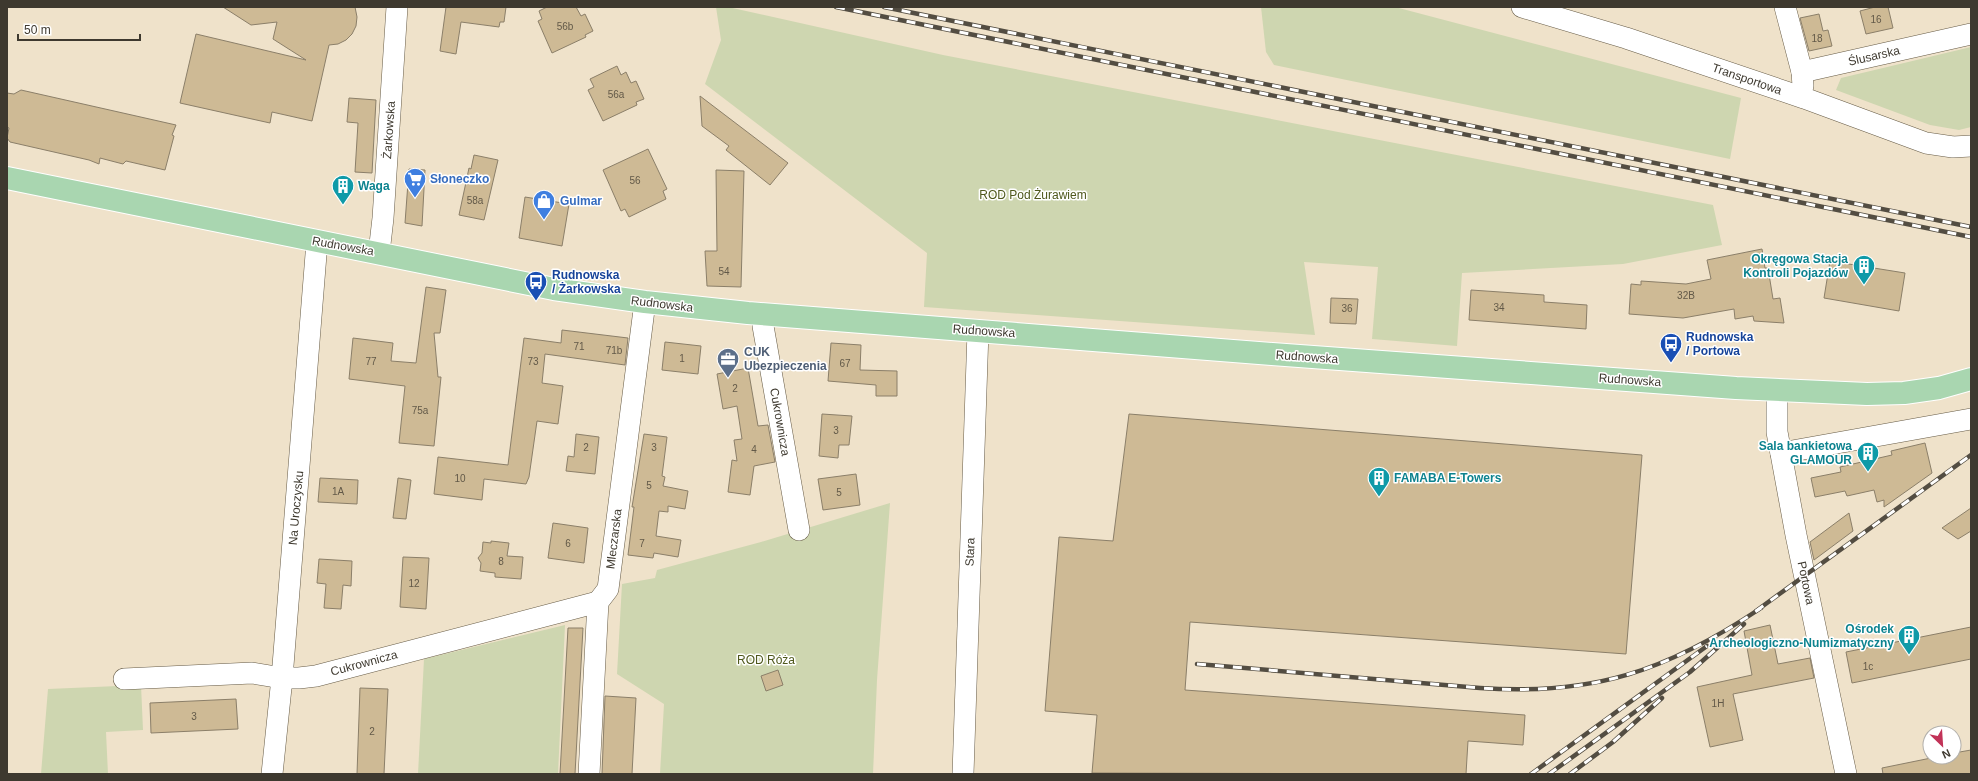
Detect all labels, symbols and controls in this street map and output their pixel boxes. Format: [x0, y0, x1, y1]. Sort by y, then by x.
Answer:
house number: 16 [1870, 14, 1882, 25]
scale bar [18, 16, 140, 42]
house number: 56b [557, 21, 574, 32]
text: 50 m [24, 23, 51, 37]
house number: 18 [1811, 33, 1823, 44]
street label: Ślusarska [1847, 42, 1902, 69]
street label: Transportowa [1710, 61, 1784, 98]
house number: 56a [608, 89, 625, 100]
street label: Żarkowska [380, 100, 398, 159]
supermarket icon: Słoneczko [402, 166, 428, 199]
place label: Słoneczko [430, 172, 489, 186]
building icon: Waga [330, 173, 356, 206]
house number: 56 [629, 175, 641, 186]
place label: Waga [358, 179, 390, 193]
shop icon: Gulmar [531, 188, 557, 221]
park label: ROD Pod Żurawiem [979, 188, 1087, 202]
place label: Gulmar [560, 194, 602, 208]
house number: 58a [467, 195, 484, 206]
street label: Rudnowska [311, 234, 375, 258]
place label: Okręgowa Stacja Kontroli Pojazdów [1743, 252, 1849, 280]
building icon: Okręgowa Stacja Kontroli Pojazdów [1851, 253, 1877, 286]
house number: 54 [718, 266, 730, 277]
place label: Rudnowska / Żarkowska [552, 268, 621, 296]
bus stop icon: Rudnowska / Żarkowska [523, 269, 549, 302]
house number: 32B [1677, 290, 1695, 301]
street label: Rudnowska [630, 293, 694, 315]
house number: 34 [1493, 302, 1505, 313]
house number: 36 [1341, 303, 1353, 314]
street label: Rudnowska [952, 322, 1016, 340]
place label: Rudnowska / Portowa [1686, 330, 1754, 358]
bus stop icon: Rudnowska / Portowa [1658, 331, 1684, 364]
house number: 71 [573, 341, 585, 352]
house number: 71b [606, 345, 623, 356]
place label: CUK Ubezpieczenia [744, 345, 827, 373]
office icon: CUK Ubezpieczenia [715, 346, 741, 379]
street label: Rudnowska [1275, 348, 1339, 366]
house number: 1 [679, 353, 685, 364]
house number: 77 [365, 356, 377, 367]
house number: 73 [527, 356, 539, 367]
house number: 67 [839, 358, 851, 369]
street label: Rudnowska [1598, 371, 1662, 389]
house number: 2 [732, 383, 738, 394]
street label: Cukrownicza [767, 387, 793, 457]
house number: 75a [412, 405, 429, 416]
house number: 3 [833, 425, 839, 436]
place label: Sala bankietowa GLAMOUR [1759, 439, 1852, 467]
building icon: Sala bankietowa GLAMOUR [1855, 440, 1881, 473]
house number: 2 [583, 442, 589, 453]
house number: 3 [651, 442, 657, 453]
house number: 4 [751, 444, 757, 455]
building icon: FAMABA E-Towers [1366, 465, 1392, 498]
street label: Na Uroczysku [286, 470, 306, 546]
place label: FAMABA E-Towers [1394, 471, 1502, 485]
house number: 10 [454, 473, 466, 484]
house number: 5 [646, 480, 652, 491]
house number: 1A [332, 486, 344, 497]
house number: 5 [836, 487, 842, 498]
street label: Mleczarska [603, 508, 625, 570]
street label: Stara [963, 537, 978, 567]
house number: 6 [565, 538, 571, 549]
house number: 7 [639, 538, 645, 549]
house number: 8 [498, 556, 504, 567]
street label: Portowa [1795, 560, 1817, 606]
house number: 12 [408, 578, 420, 589]
place label: Ośrodek Archeologiczno-Numizmatyczny [1709, 622, 1894, 650]
building icon: Ośrodek Archeologiczno-Numizmatyczny [1896, 623, 1922, 656]
street label: Cukrownicza [329, 647, 399, 679]
park label: ROD Róża [737, 653, 795, 667]
house number: 1c [1863, 661, 1873, 672]
house number: 1H [1712, 698, 1724, 709]
house number: 3 [191, 711, 197, 722]
north arrow [1922, 725, 1962, 765]
house number: 2 [369, 726, 375, 737]
text: N [1940, 747, 1952, 761]

